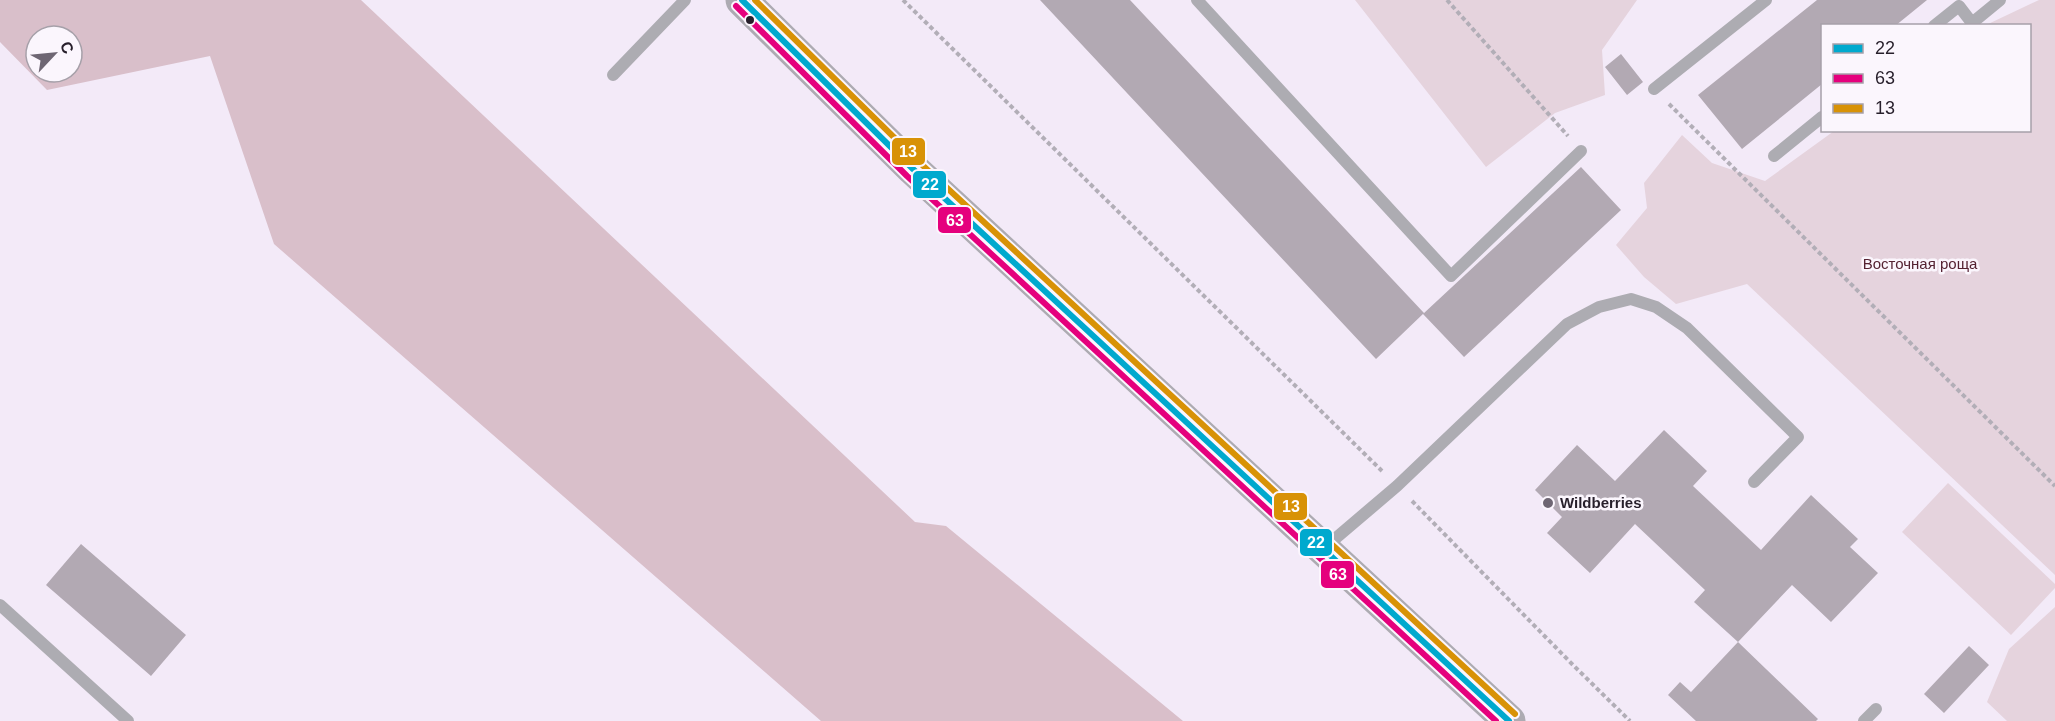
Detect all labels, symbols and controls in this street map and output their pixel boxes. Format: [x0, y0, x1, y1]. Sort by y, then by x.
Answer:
unlabelled marker [744, 14, 756, 26]
north arrow [24, 24, 84, 84]
legend [1821, 24, 2031, 132]
text: 22 [1875, 38, 1895, 58]
text: С [57, 39, 77, 57]
text: 63 [1875, 68, 1895, 88]
text: 13 [1875, 98, 1895, 118]
line badge: 13 [891, 137, 926, 166]
text: 13 [899, 143, 917, 160]
line badge: 22 [912, 170, 947, 199]
text: 22 [921, 176, 939, 193]
line badge: 63 [937, 206, 972, 234]
text: 63 [946, 212, 964, 229]
park label: Восточная роща [1863, 255, 1978, 272]
line badge: 13 [1273, 492, 1308, 521]
place label: Wildberries [1560, 494, 1642, 511]
marker: Wildberries [1541, 496, 1555, 510]
text: 13 [1282, 498, 1300, 515]
line badge: 22 [1299, 528, 1333, 557]
text: 22 [1307, 534, 1325, 551]
line badge: 63 [1320, 560, 1355, 589]
text: 63 [1329, 566, 1347, 583]

